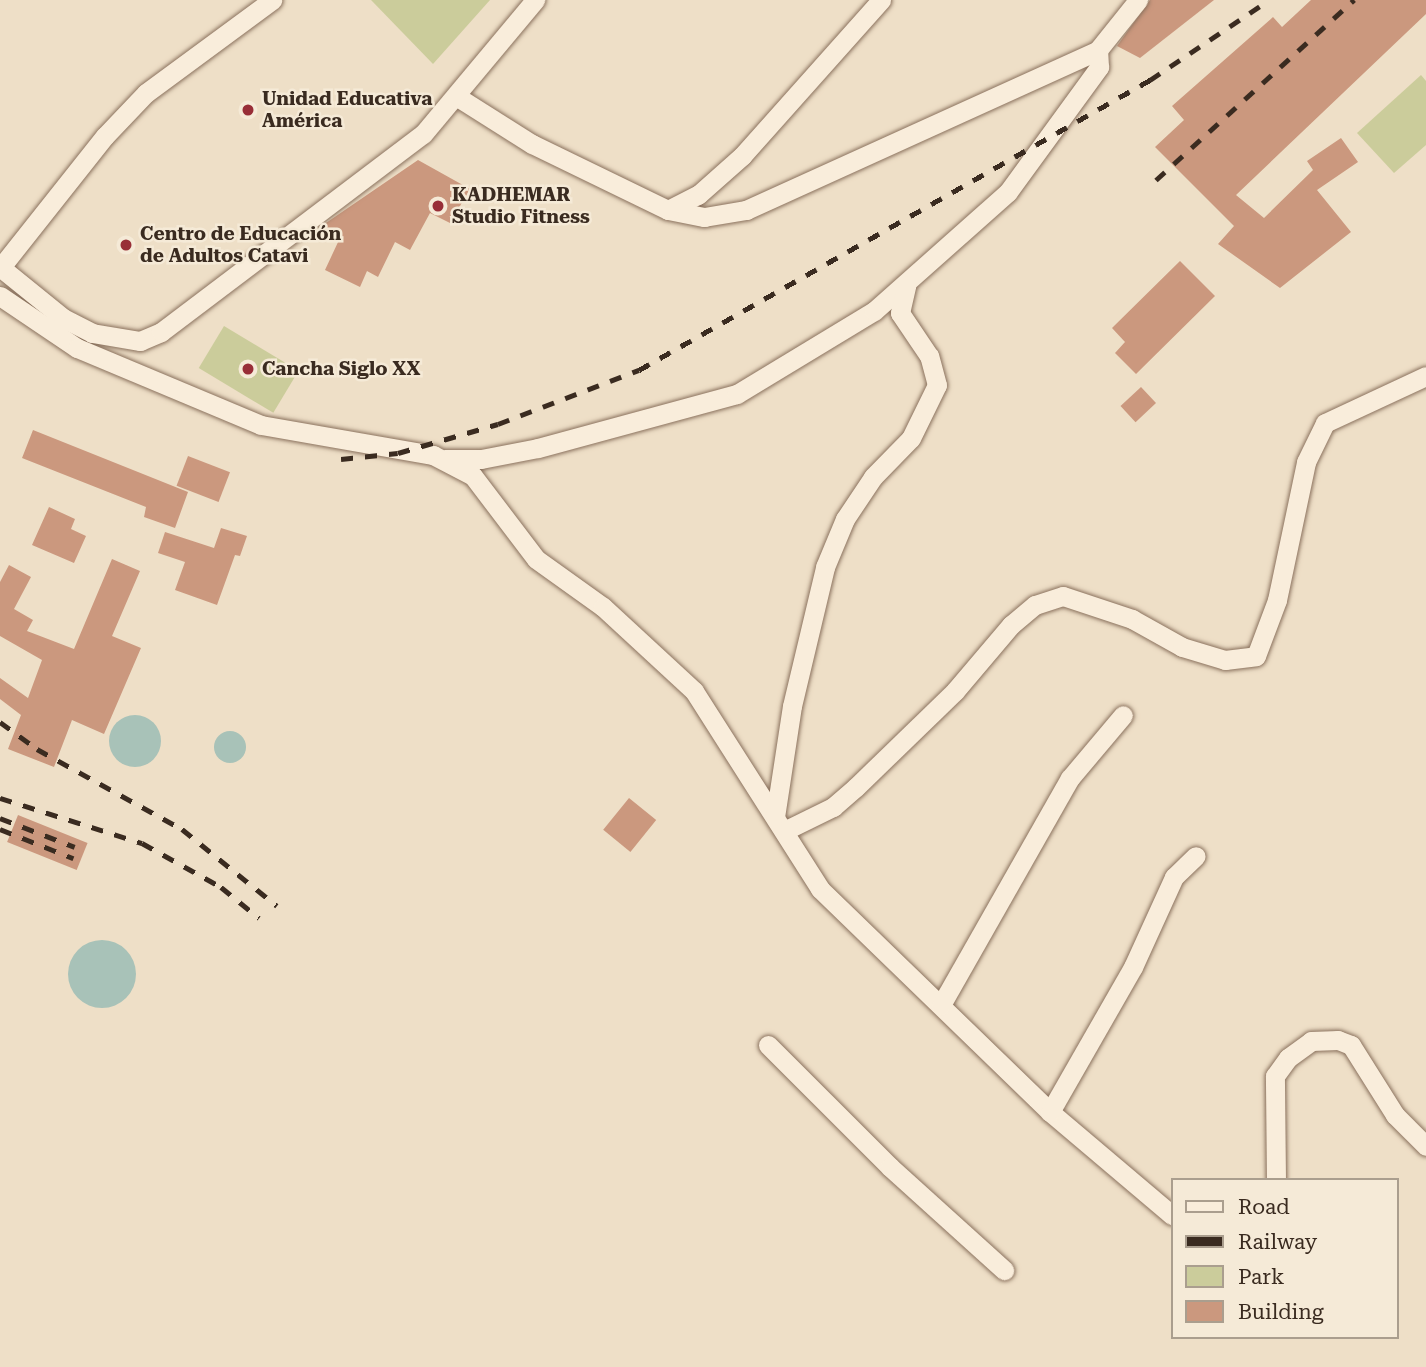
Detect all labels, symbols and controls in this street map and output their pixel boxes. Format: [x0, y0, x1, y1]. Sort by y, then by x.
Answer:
place label: Unidad Educativa América [262, 88, 432, 132]
marker: Unidad Educativa América [240, 102, 256, 118]
place label: KADHEMAR Studio Fitness [452, 184, 590, 228]
marker: KADHEMAR Studio Fitness [430, 198, 446, 214]
place label: Centro de Educación de Adultos Catavi [140, 223, 341, 267]
marker: Centro de Educación de Adultos Catavi [118, 237, 134, 253]
place label: Cancha Siglo XX [262, 358, 420, 380]
marker: Cancha Siglo XX [240, 361, 256, 377]
legend [1170, 1178, 1398, 1339]
text: Road [1238, 1195, 1290, 1219]
text: Railway [1238, 1230, 1317, 1254]
text: Park [1238, 1265, 1284, 1289]
text: Building [1238, 1300, 1324, 1324]

